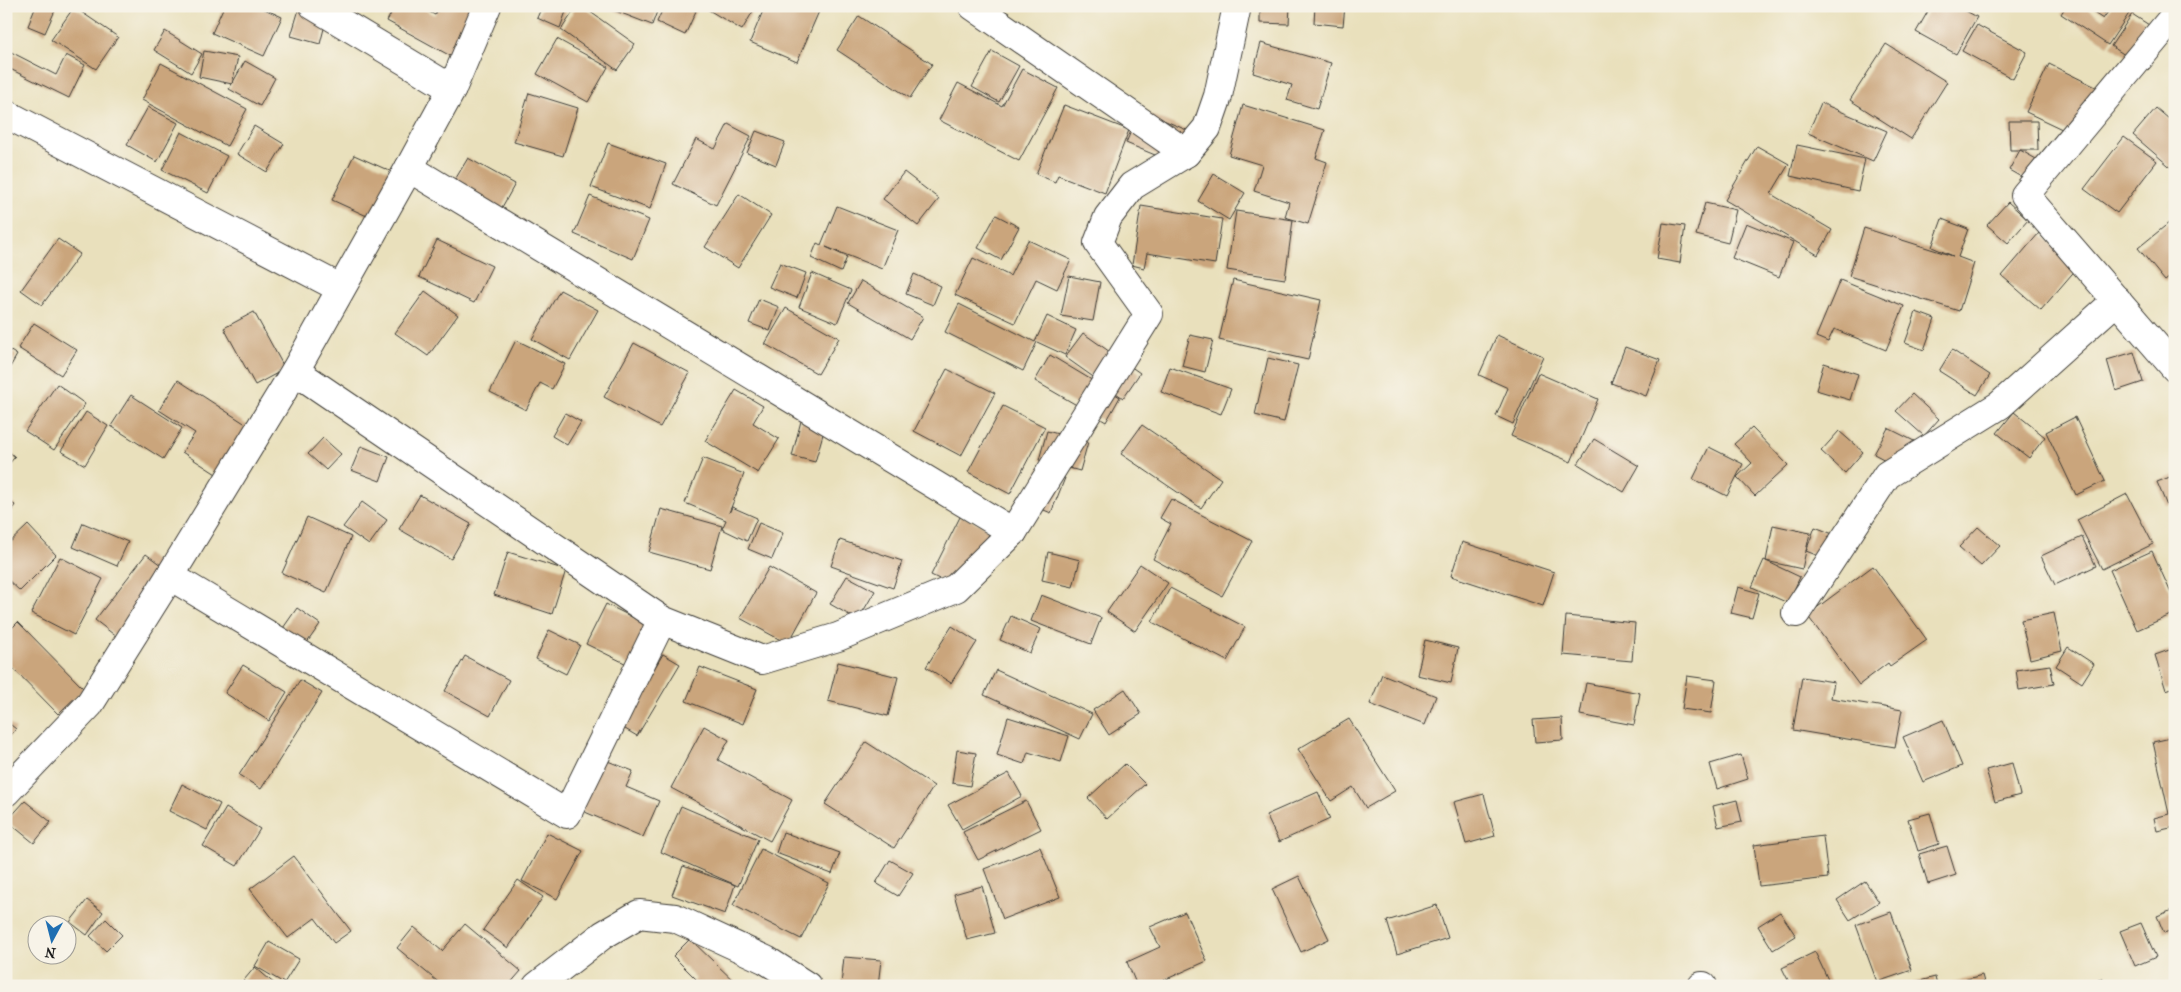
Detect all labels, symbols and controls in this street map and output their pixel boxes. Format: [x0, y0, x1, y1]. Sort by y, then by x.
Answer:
north arrow [28, 914, 78, 964]
text: N [44, 943, 57, 961]

